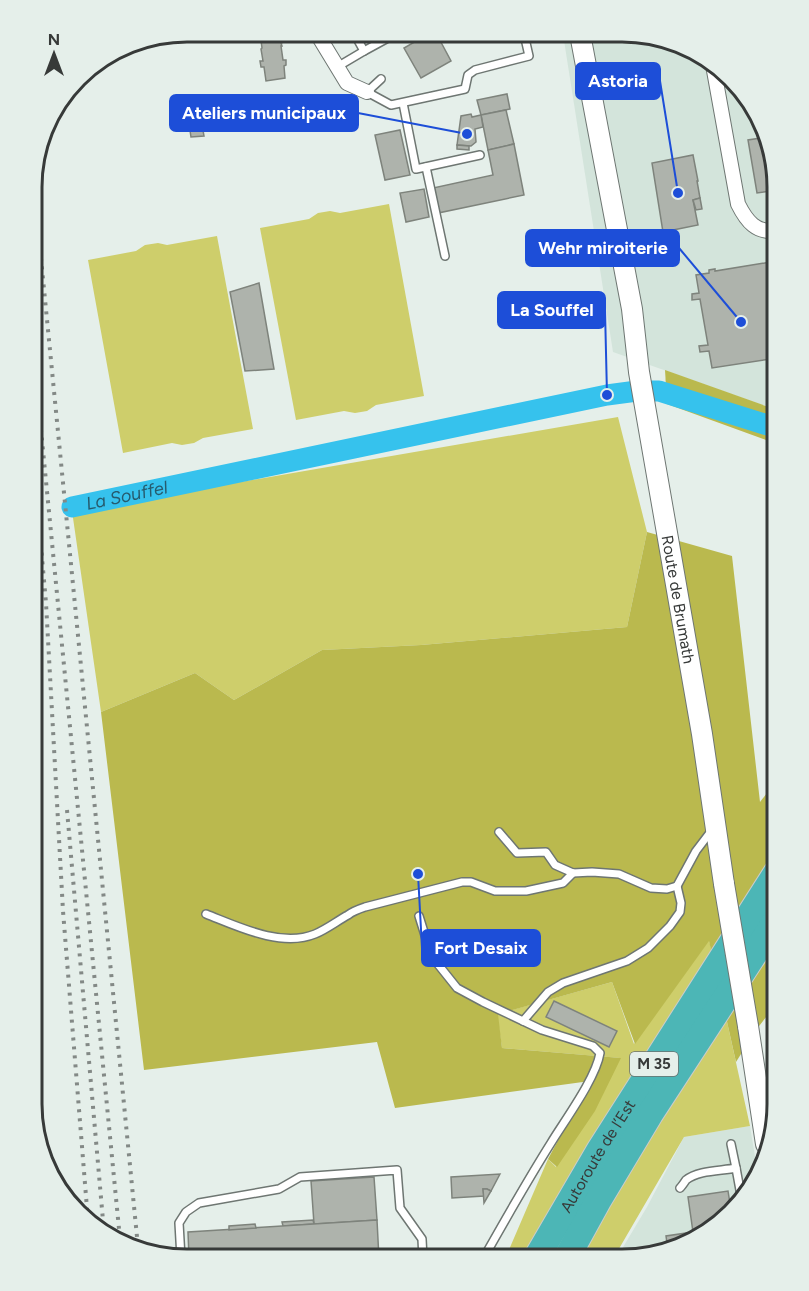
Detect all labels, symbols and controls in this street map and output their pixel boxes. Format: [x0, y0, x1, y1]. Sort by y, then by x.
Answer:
north arrow [24, 24, 84, 84]
text: N [48, 30, 60, 49]
callout: Astoria [576, 63, 660, 99]
text: Astoria [588, 70, 648, 92]
callout: Ateliers municipaux [170, 95, 358, 131]
text: Ateliers municipaux [182, 102, 346, 124]
callout: Wehr miroiterie [526, 230, 679, 266]
text: Wehr miroiterie [538, 237, 668, 259]
callout: La Souffel [498, 292, 605, 328]
text: La Souffel [510, 299, 594, 321]
water label: La Souffel [84, 476, 171, 515]
street label: Route de Brumath [658, 534, 699, 665]
callout: Fort Desaix [422, 930, 540, 966]
text: Fort Desaix [434, 937, 528, 959]
road number: M 35 [630, 1052, 678, 1076]
street label: Autoroute de l’Est [556, 1096, 639, 1216]

